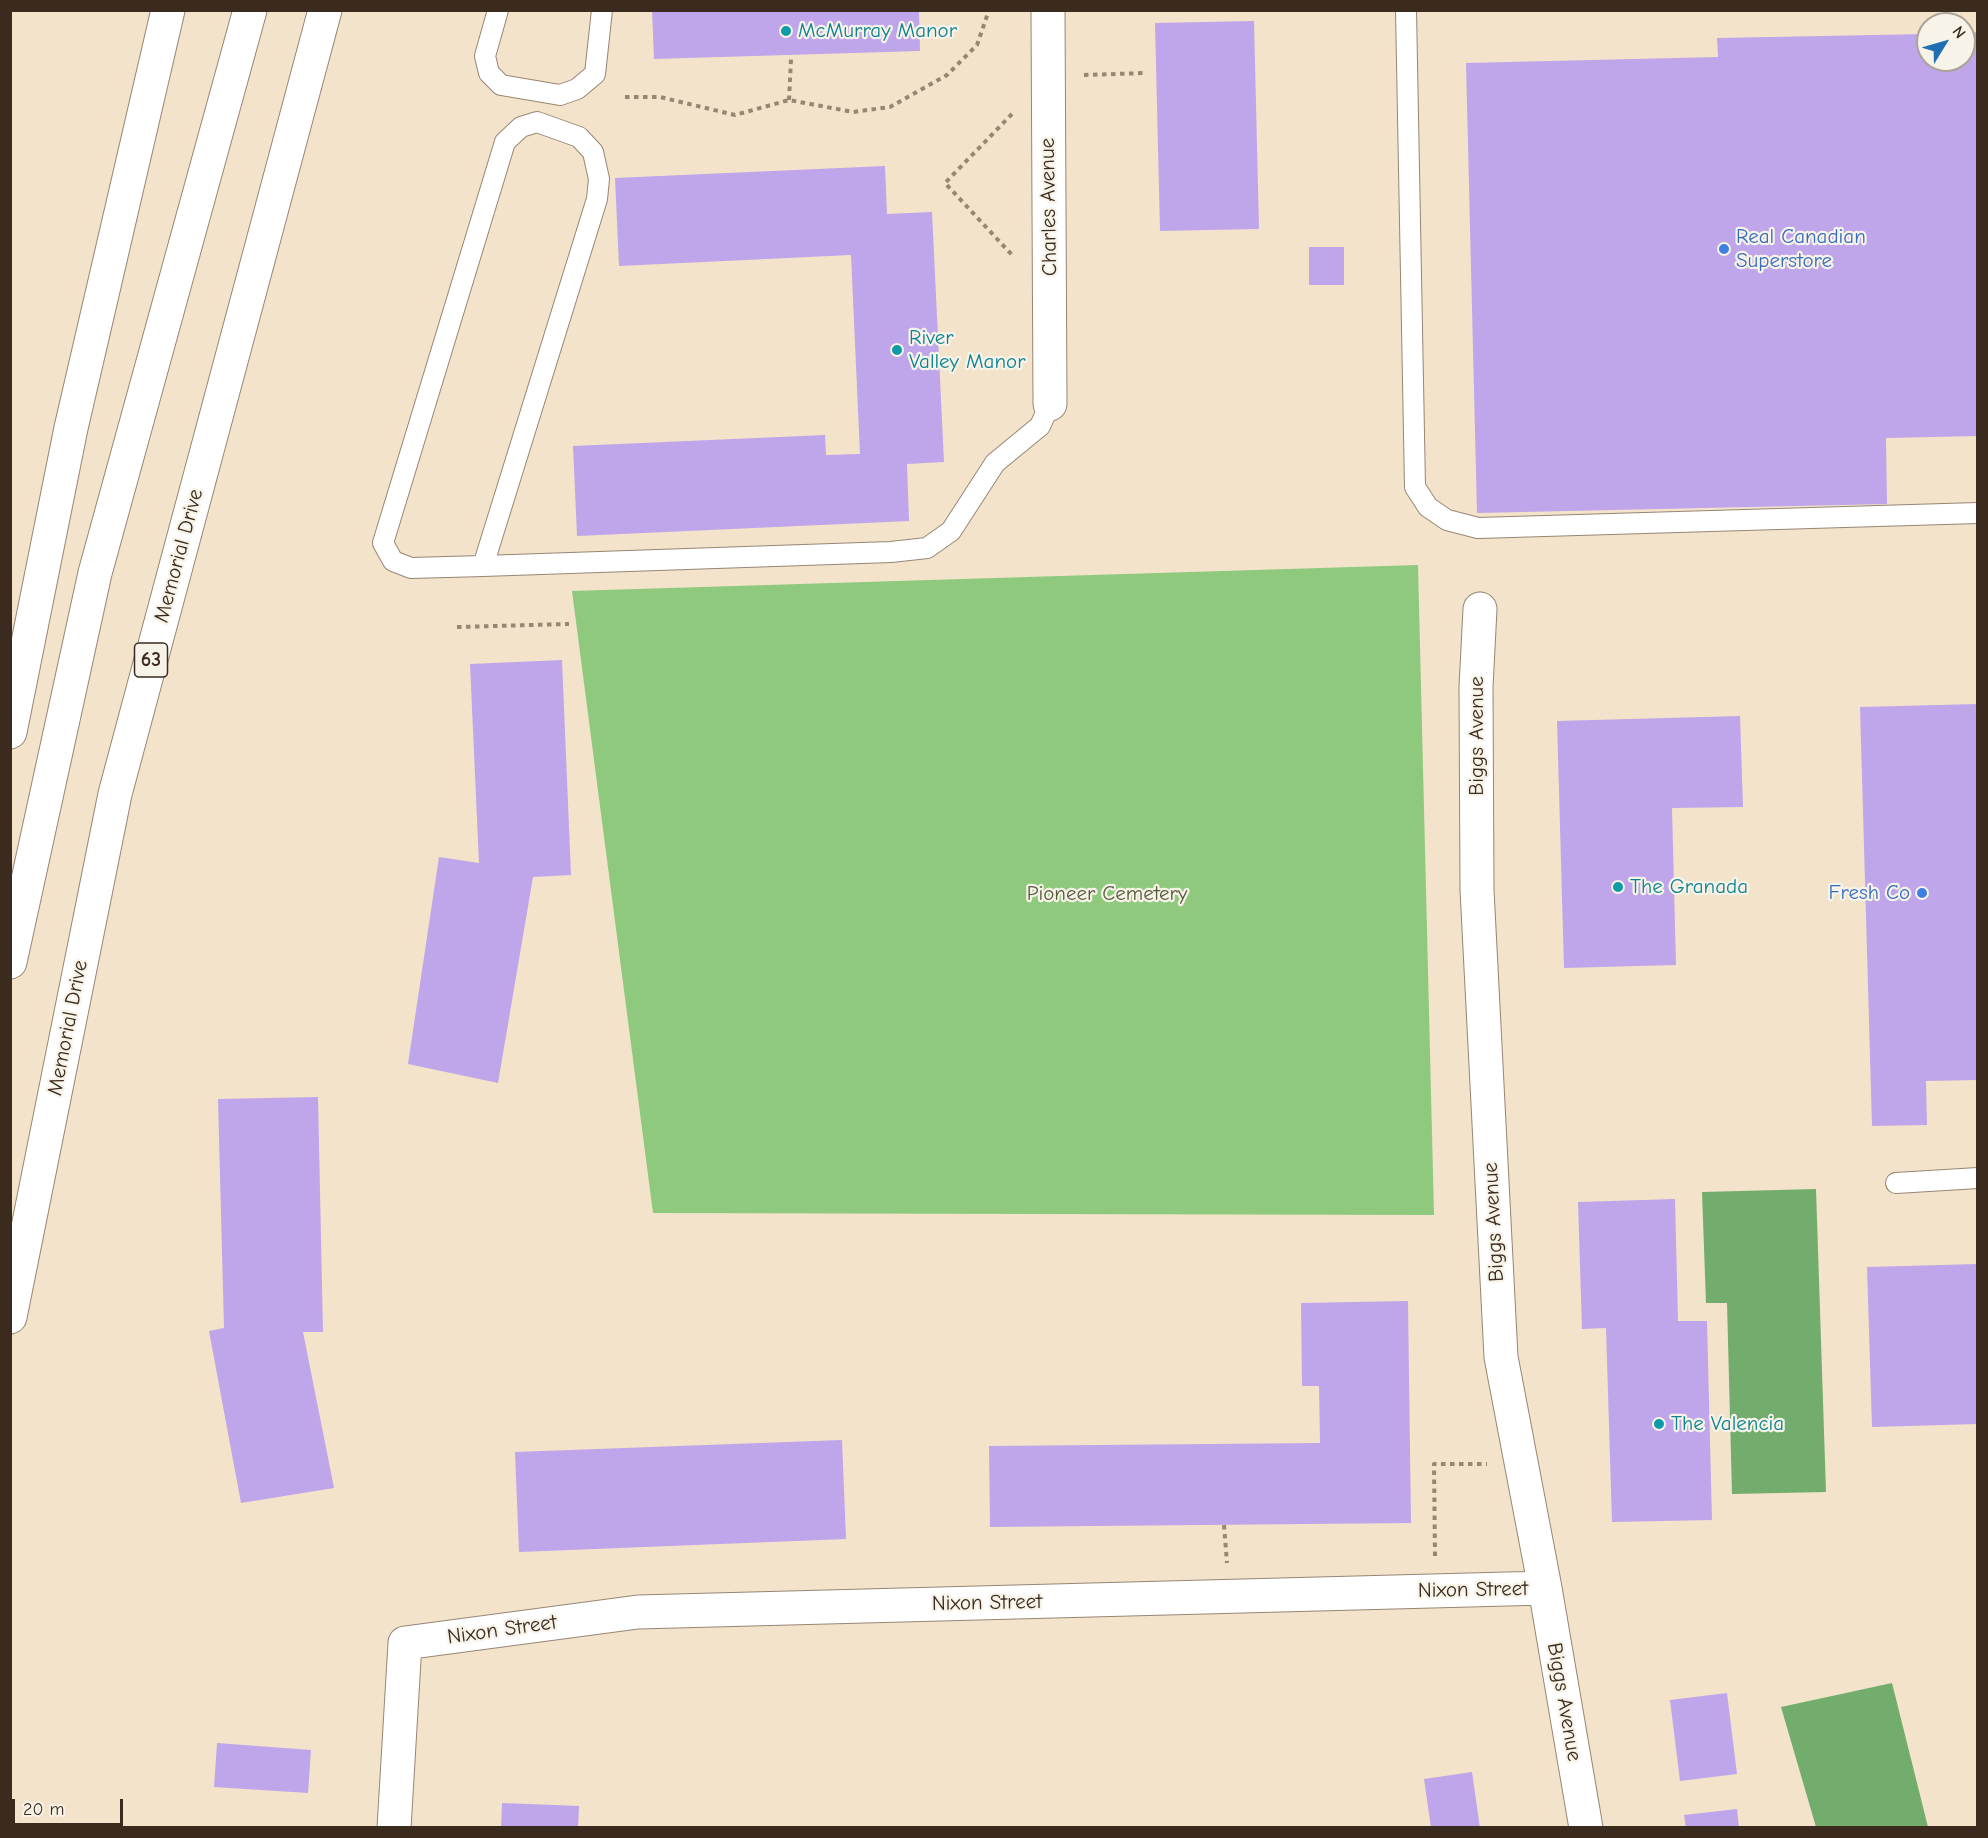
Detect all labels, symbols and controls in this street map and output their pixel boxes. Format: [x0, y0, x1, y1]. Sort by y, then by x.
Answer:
north arrow [1916, 12, 1976, 72]
place label: McMurray Manor [798, 18, 957, 44]
text: N [1948, 23, 1969, 42]
marker: McMurray Manor [779, 24, 793, 38]
street label: Charles Avenue [1035, 138, 1063, 276]
place label: Real Canadian Superstore [1736, 224, 1866, 274]
marker: Real Canadian Superstore [1717, 242, 1731, 256]
place label: River Valley Manor [909, 325, 1026, 375]
marker: River Valley Manor [890, 343, 904, 357]
street label: Memorial Drive [149, 486, 209, 626]
road number: 63 [134, 643, 168, 677]
street label: Biggs Avenue [1464, 676, 1490, 796]
place label: The Granada [1630, 874, 1748, 900]
marker: The Granada [1611, 880, 1625, 894]
place label: Fresh Co [1828, 880, 1910, 906]
park label: Pioneer Cemetery [1027, 881, 1187, 907]
marker: Fresh Co [1915, 886, 1929, 900]
street label: Memorial Drive [43, 958, 93, 1098]
street label: Biggs Avenue [1478, 1162, 1510, 1282]
place label: The Valencia [1671, 1411, 1784, 1437]
marker: The Valencia [1652, 1417, 1666, 1431]
street label: Nixon Street [1418, 1576, 1528, 1604]
street label: Nixon Street [932, 1589, 1042, 1617]
street label: Nixon Street [446, 1610, 558, 1650]
street label: Biggs Avenue [1541, 1641, 1587, 1763]
scale bar [15, 1787, 126, 1825]
text: 20 m [23, 1799, 64, 1820]

